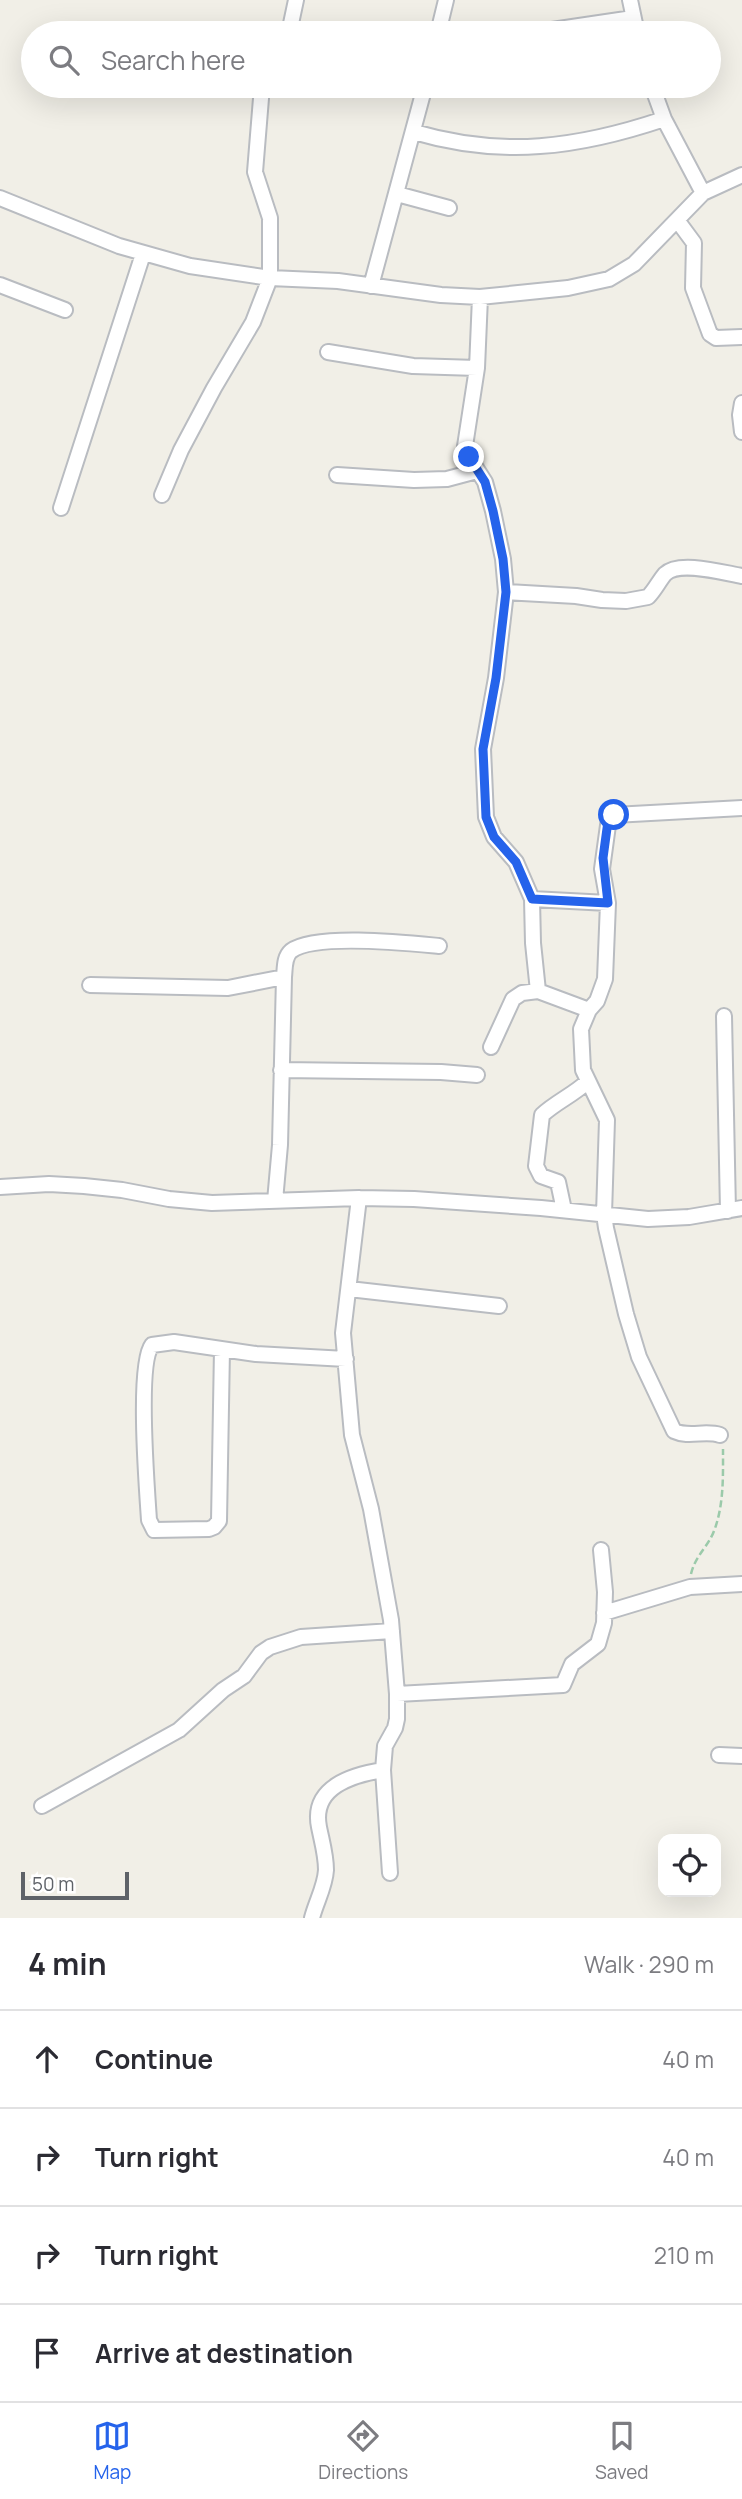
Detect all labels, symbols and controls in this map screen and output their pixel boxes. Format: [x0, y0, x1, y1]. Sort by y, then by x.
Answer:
search box [21, 21, 721, 98]
icon: search [45, 41, 83, 79]
text: Search here [101, 42, 246, 78]
route end [453, 441, 484, 472]
route start [598, 799, 629, 830]
map controls [658, 1834, 721, 1897]
button: locate [658, 1834, 721, 1897]
scale bar [21, 1869, 130, 1901]
text: 50 m [32, 1871, 74, 1897]
text: 4 min [28, 1943, 106, 1984]
text: Walk · 290 m [584, 1948, 714, 1980]
icon: ahead [28, 2040, 66, 2078]
text: Continue [95, 2041, 213, 2077]
text: 40 m [662, 2043, 714, 2075]
icon: right [28, 2138, 66, 2176]
text: Turn right [95, 2139, 219, 2175]
text: 40 m [662, 2141, 714, 2173]
icon: right [28, 2236, 66, 2274]
text: Turn right [95, 2237, 219, 2273]
text: 210 m [654, 2239, 714, 2271]
icon: arrive [28, 2334, 66, 2372]
text: Arrive at destination [95, 2335, 353, 2371]
tab: Map [93, 2417, 131, 2485]
tab: Directions [318, 2417, 408, 2485]
tab: Saved [595, 2417, 649, 2485]

